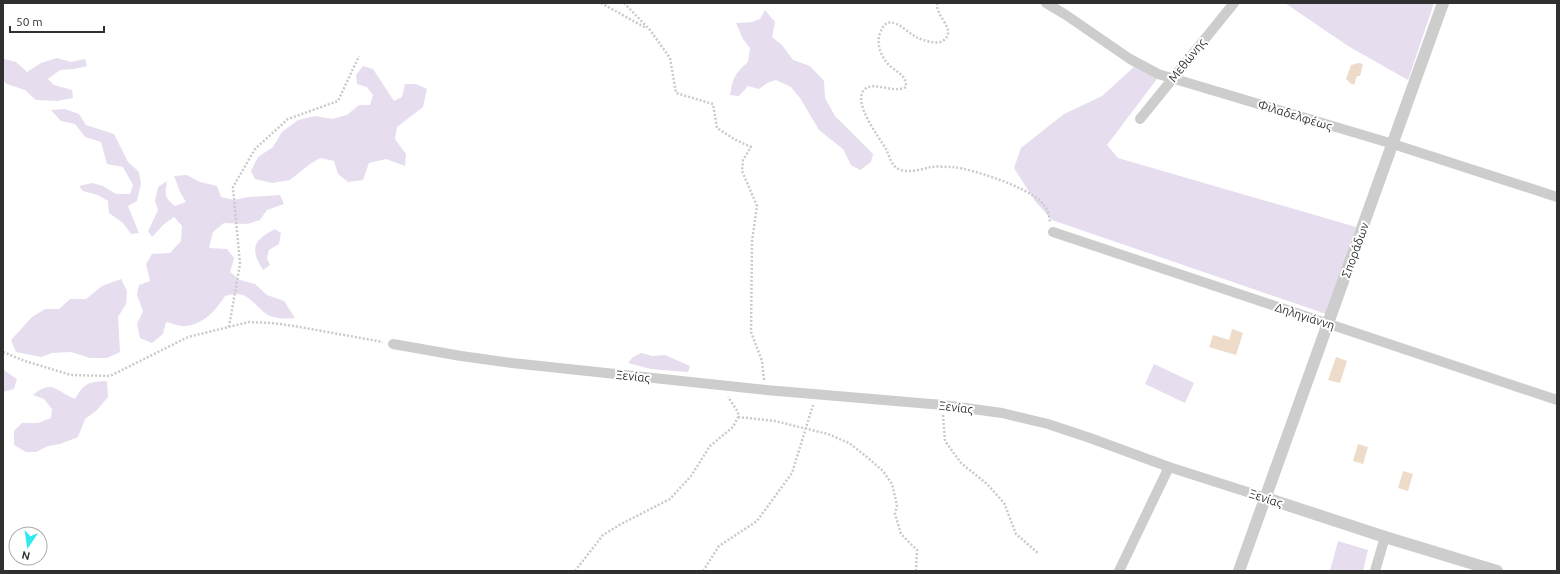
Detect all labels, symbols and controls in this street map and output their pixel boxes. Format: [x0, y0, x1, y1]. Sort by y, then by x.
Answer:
scale bar [10, 8, 104, 34]
text: 50 m [16, 15, 43, 28]
street label: Μεθώνης [1166, 35, 1209, 85]
street label: Φιλαδελφέως [1256, 98, 1334, 134]
street label: Σποράδων [1339, 220, 1371, 279]
street label: Δηληγιάννη [1274, 300, 1336, 332]
street label: Ξενίας [615, 368, 651, 385]
street label: Ξενίας [938, 398, 974, 417]
street label: Ξενίας [1247, 487, 1285, 511]
north arrow [8, 526, 48, 566]
text: N [20, 549, 31, 563]

